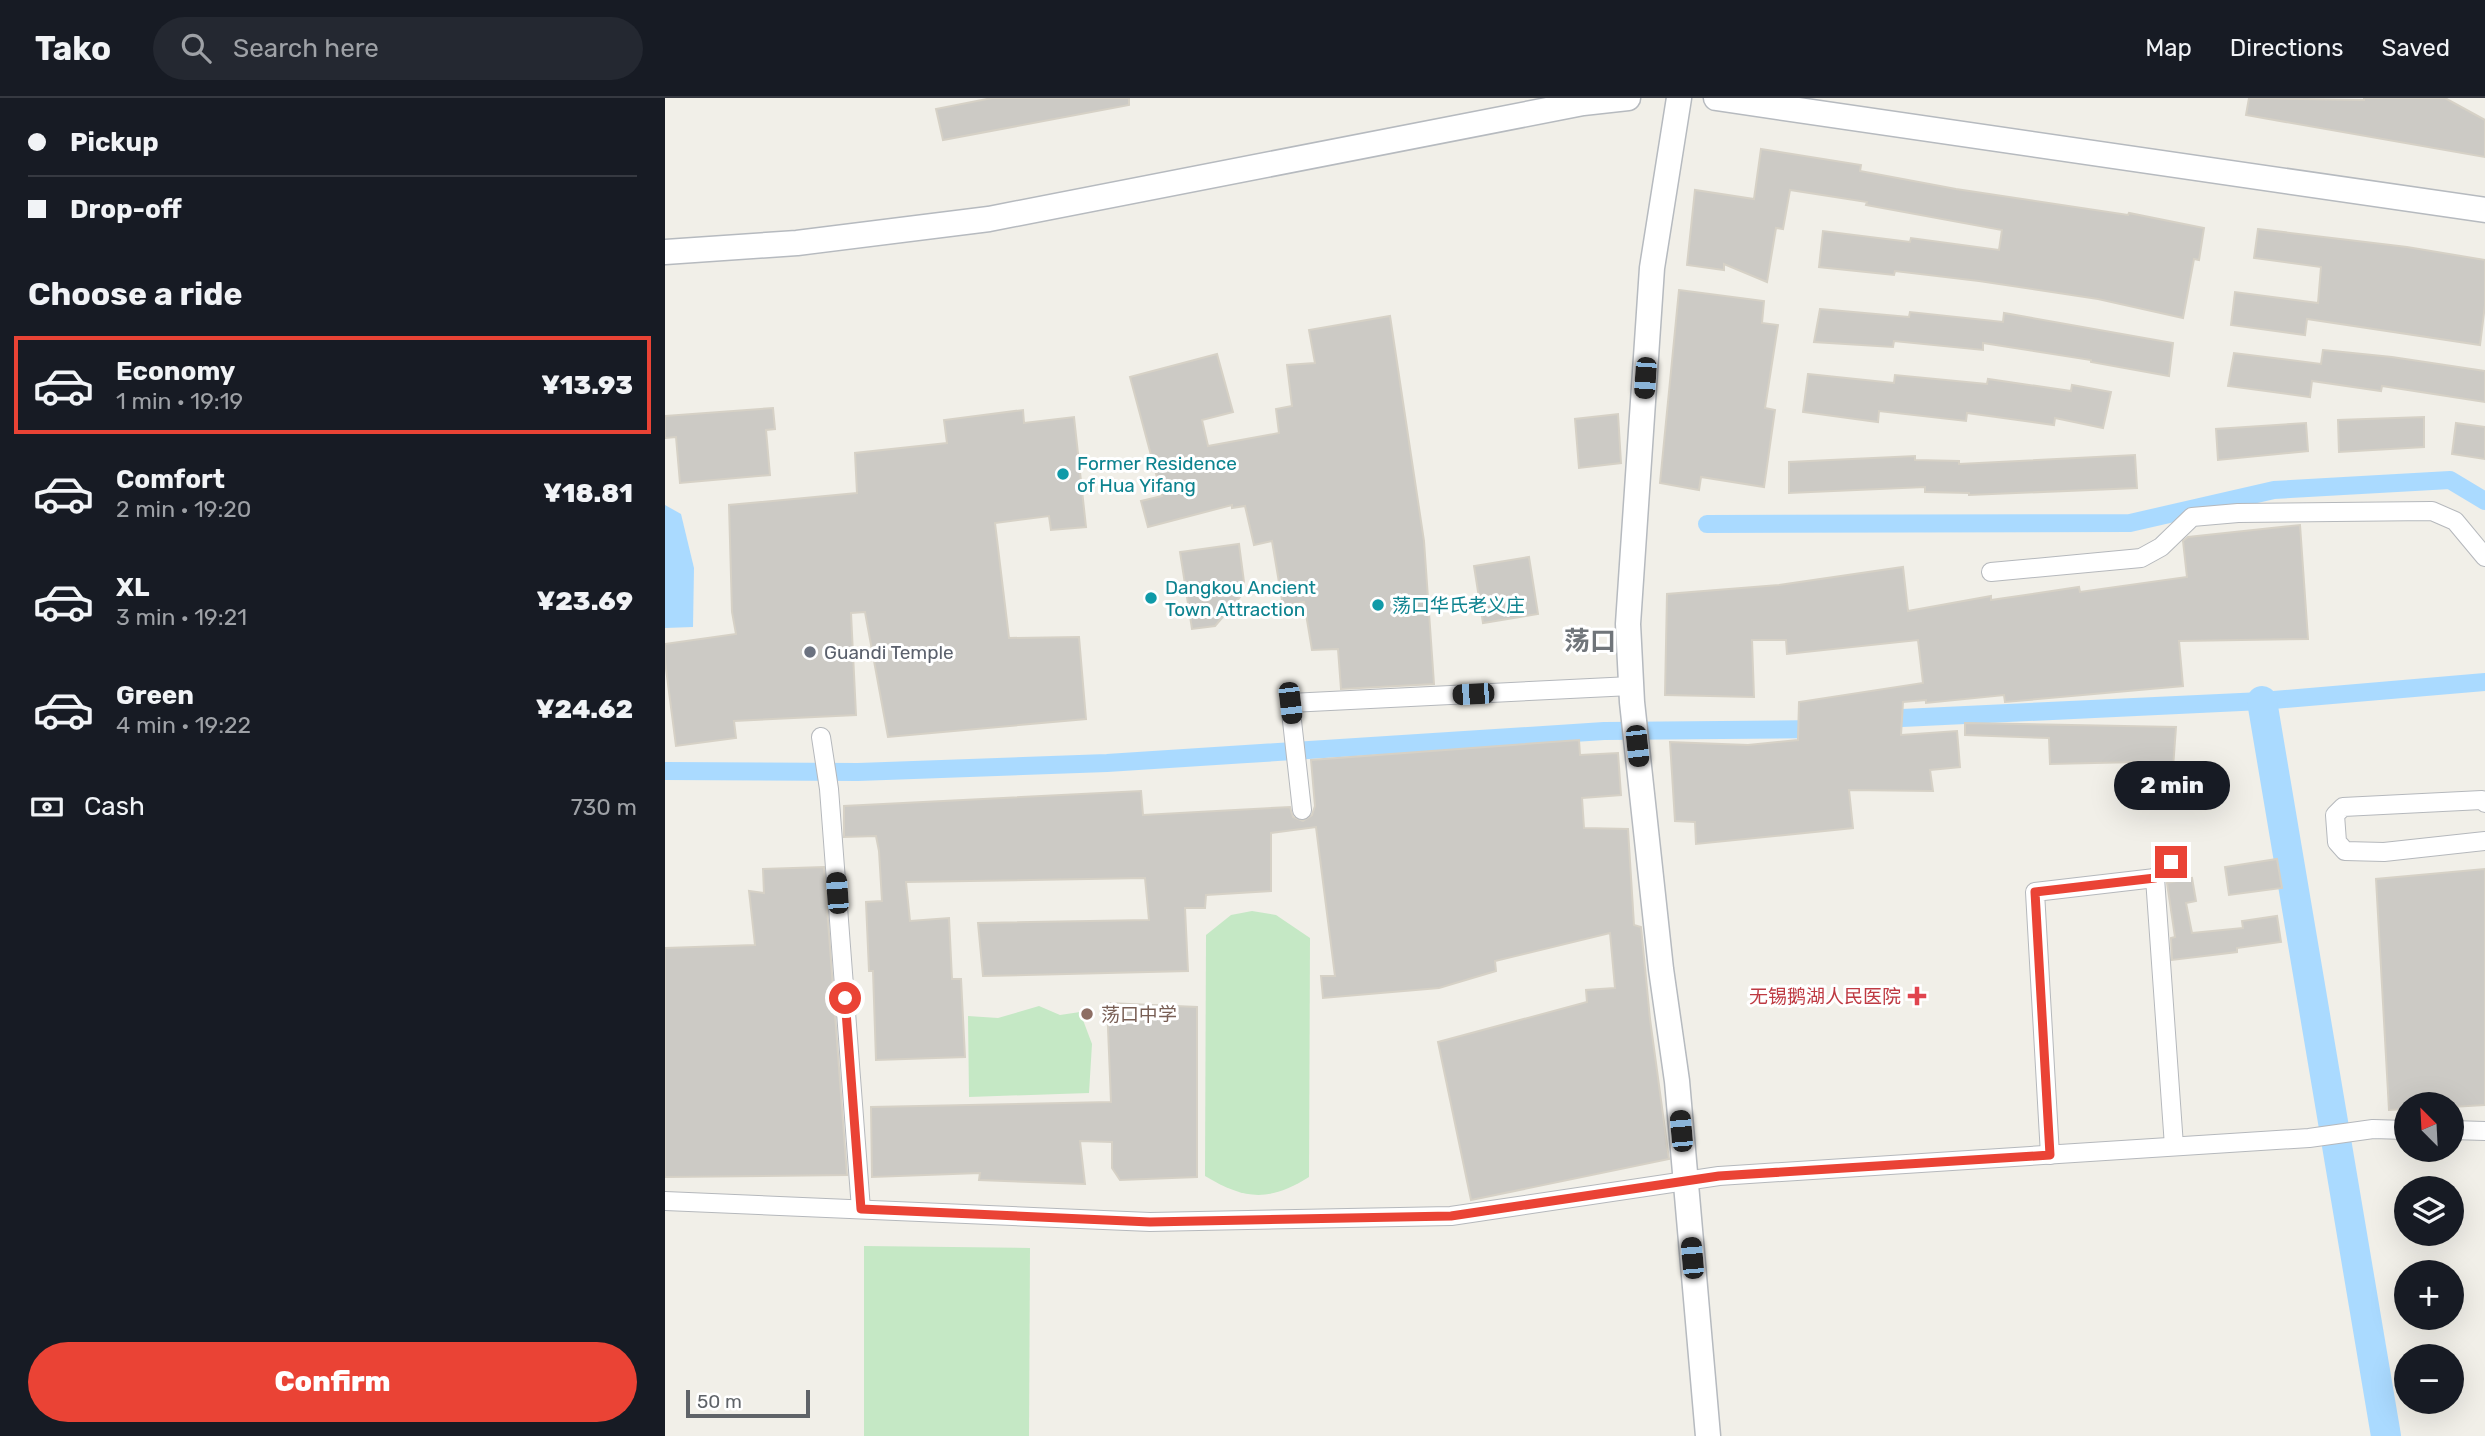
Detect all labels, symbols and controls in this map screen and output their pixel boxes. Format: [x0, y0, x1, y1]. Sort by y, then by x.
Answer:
search box [153, 17, 643, 80]
text: Tako [35, 29, 111, 68]
icon: search [177, 29, 215, 67]
text: Search here [233, 33, 379, 64]
text: Map [2145, 34, 2192, 62]
text: Directions [2230, 34, 2343, 62]
text: Saved [2381, 34, 2450, 62]
text: Pickup [70, 127, 159, 158]
text: Drop-off [70, 194, 182, 225]
text: Choose a ride [28, 275, 242, 313]
icon: car [32, 354, 95, 417]
text: Economy [116, 356, 235, 387]
car [1634, 356, 1657, 400]
text: ¥13.93 [541, 370, 633, 401]
text: 1 min · 19:19 [116, 387, 243, 415]
place label: Former Residence of Hua Yifang [1077, 452, 1237, 497]
icon: car [32, 462, 95, 525]
text: Comfort [116, 464, 225, 495]
marker: Former Residence of Hua Yifang [1055, 466, 1071, 482]
text: ¥18.81 [543, 478, 633, 509]
text: 2 min · 19:20 [116, 495, 251, 523]
icon: car [32, 570, 95, 633]
text: XL [116, 572, 149, 603]
place label: Dangkou Ancient Town Attraction [1165, 576, 1317, 621]
text: ¥23.69 [537, 586, 633, 617]
marker: Dangkou Ancient Town Attraction [1143, 590, 1159, 606]
place label: 荡口华氏老义庄 [1392, 594, 1525, 617]
marker: 荡口华氏老义庄 [1370, 597, 1386, 613]
text: 3 min · 19:21 [116, 603, 247, 631]
district label: 荡口 [1564, 626, 1616, 657]
place label: Guandi Temple [824, 641, 954, 664]
marker: Guandi Temple [802, 644, 818, 660]
icon: car [32, 678, 95, 741]
text: Green [116, 680, 194, 711]
car [1278, 681, 1303, 725]
car [1452, 682, 1495, 706]
text: ¥24.62 [536, 694, 633, 725]
text: 4 min · 19:22 [116, 711, 251, 739]
car [1625, 724, 1650, 768]
callout: 2 min [2113, 760, 2229, 810]
text: 2 min [2140, 771, 2204, 799]
icon: cash [28, 788, 66, 826]
text: Cash [84, 791, 145, 822]
text: 730 m [571, 793, 637, 821]
route end [2155, 846, 2187, 878]
car [826, 871, 849, 915]
route start [829, 982, 861, 1014]
place label: 无锡鹅湖人民医院 [1749, 985, 1901, 1008]
marker: 无锡鹅湖人民医院 [1907, 986, 1927, 1006]
place label: 荡口中学 [1101, 1003, 1177, 1026]
marker: 荡口中学 [1079, 1006, 1095, 1022]
north arrow [2394, 1092, 2464, 1162]
map controls [2394, 1092, 2464, 1414]
car [1669, 1109, 1694, 1153]
button: layers [2394, 1176, 2464, 1246]
car [1680, 1236, 1705, 1280]
button: + [2394, 1260, 2464, 1330]
button: Confirm [28, 1342, 637, 1422]
button: − [2394, 1344, 2464, 1414]
scale bar [686, 1387, 810, 1419]
text: 50 m [697, 1390, 742, 1413]

